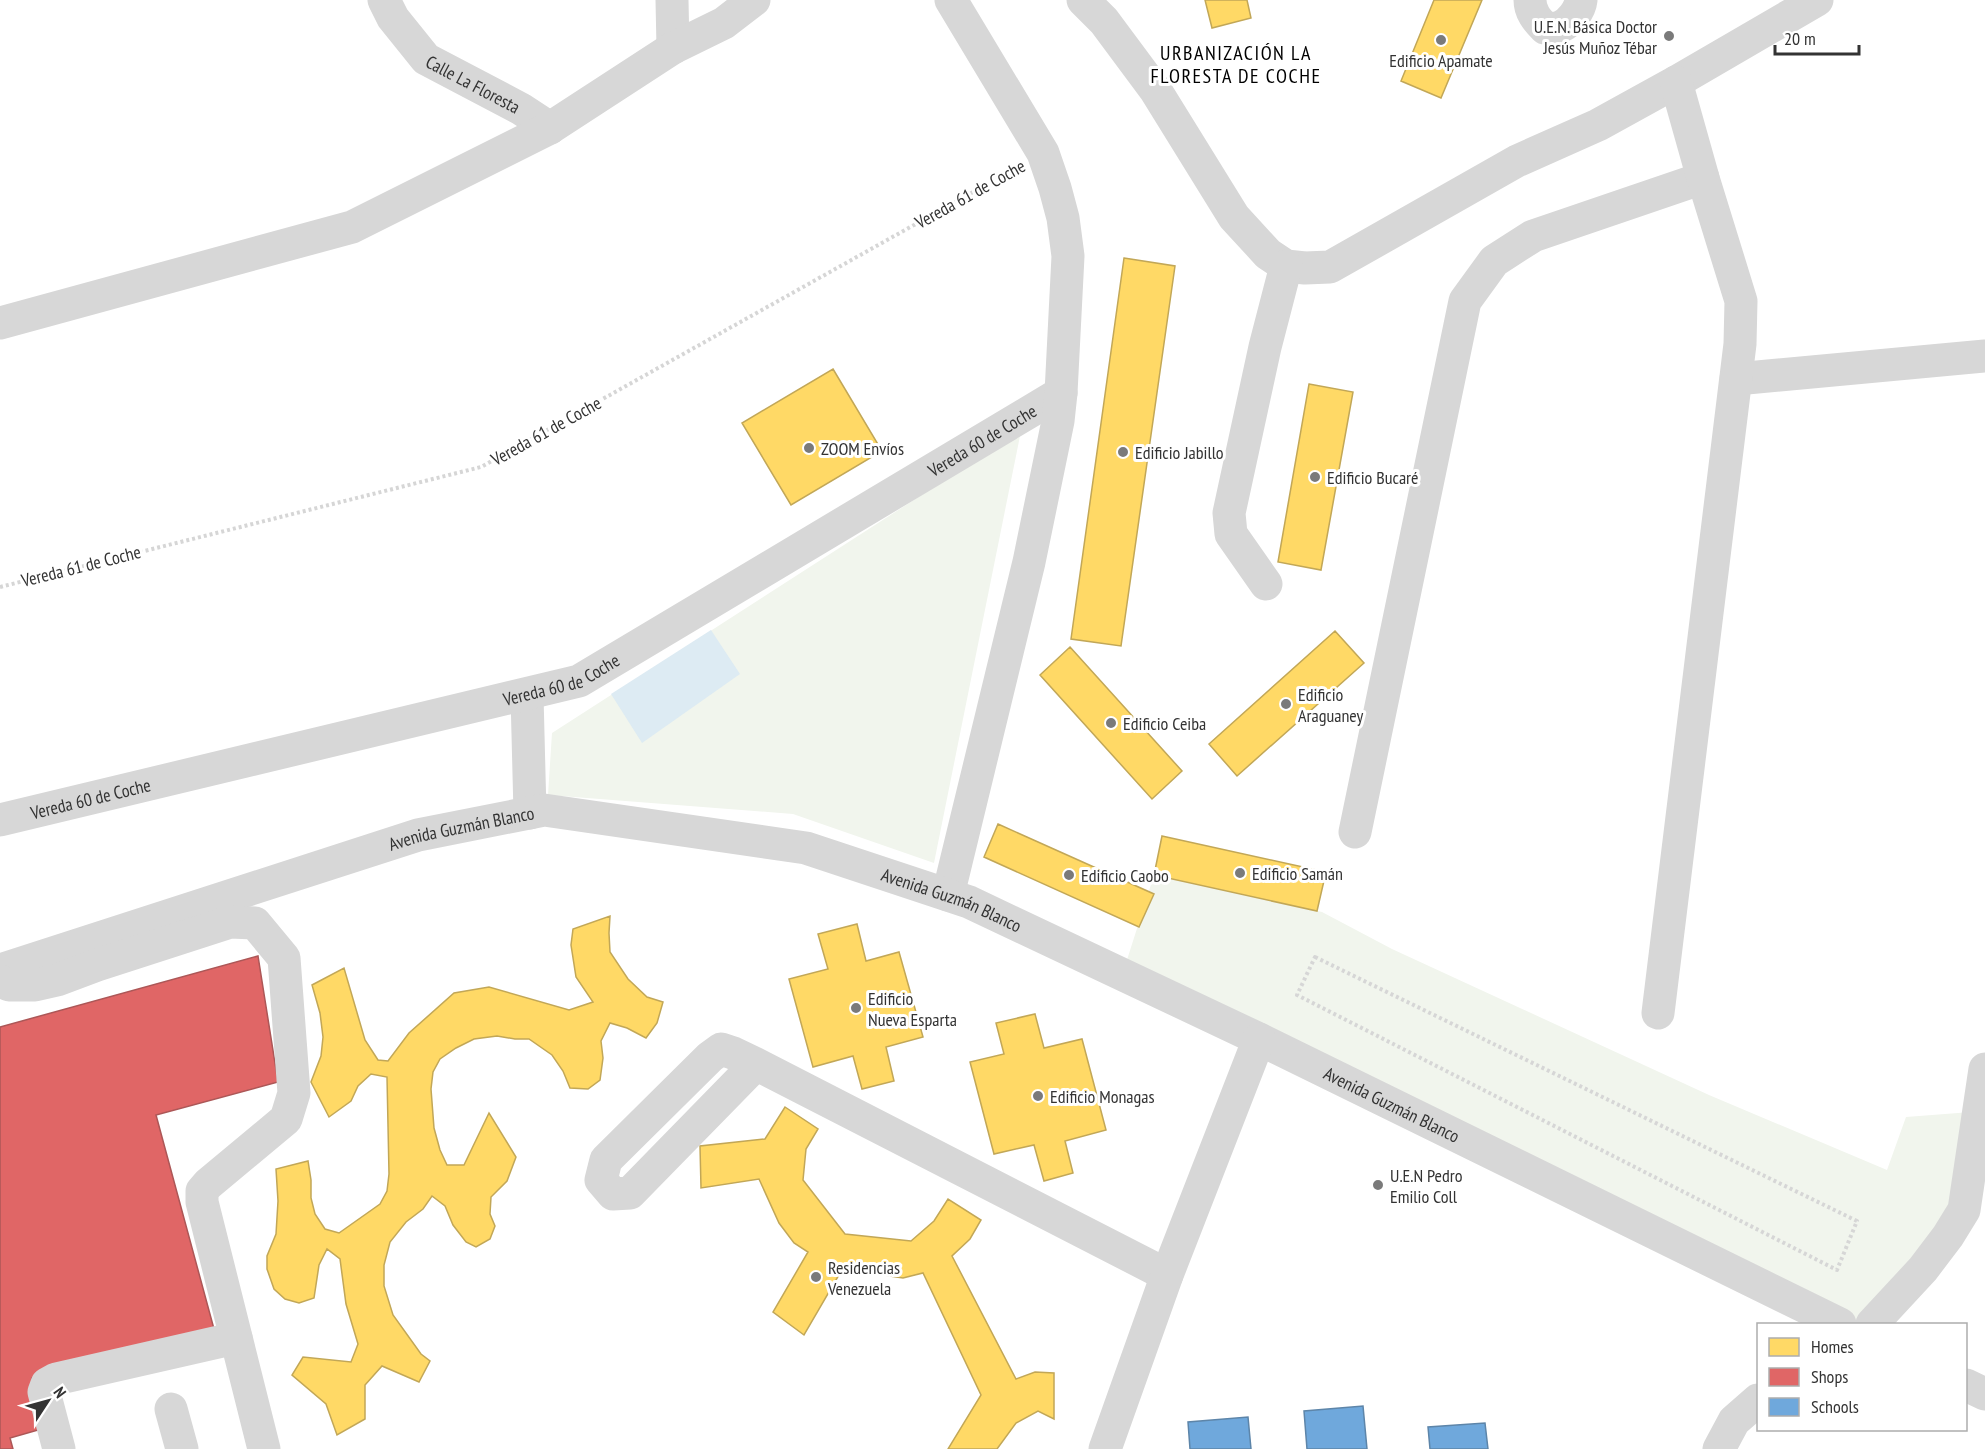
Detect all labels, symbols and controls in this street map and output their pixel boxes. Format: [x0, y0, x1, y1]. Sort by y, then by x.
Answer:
place label: U.E.N. Básica Doctor Jesús Muñoz Tébar [1534, 15, 1657, 59]
scale bar [1775, 18, 1859, 56]
text: 20 m [1784, 27, 1816, 50]
marker: U.E.N. Básica Doctor Jesús Muñoz Tébar [1662, 29, 1676, 43]
marker: Edificio Apamate [1434, 33, 1448, 47]
district label: URBANIZACIÓN LA FLORESTA DE COCHE [1151, 40, 1322, 89]
place label: Edificio Apamate [1389, 49, 1493, 72]
street label: Calle La Floresta [422, 50, 524, 118]
street label: Vereda 61 de Coche [910, 154, 1029, 234]
street label: Vereda 61 de Coche [486, 391, 605, 471]
street label: Vereda 60 de Coche [923, 399, 1041, 482]
place label: ZOOM Envíos [821, 437, 904, 460]
marker: ZOOM Envíos [802, 441, 816, 455]
place label: Edificio Jabillo [1135, 441, 1224, 464]
marker: Edificio Jabillo [1116, 445, 1130, 459]
place label: Edificio Bucaré [1327, 466, 1418, 489]
marker: Edificio Bucaré [1308, 470, 1322, 484]
street label: Vereda 61 de Coche [18, 540, 143, 592]
street label: Vereda 60 de Coche [500, 648, 623, 711]
place label: Edificio Araguaney [1298, 683, 1363, 727]
marker: Edificio Araguaney [1279, 697, 1293, 711]
place label: Edificio Ceiba [1123, 712, 1206, 735]
marker: Edificio Ceiba [1104, 716, 1118, 730]
street label: Vereda 60 de Coche [27, 773, 153, 824]
street label: Avenida Guzmán Blanco [385, 801, 536, 855]
street label: Avenida Guzmán Blanco [879, 862, 1026, 937]
place label: Edificio Samán [1252, 862, 1343, 885]
place label: Edificio Caobo [1081, 864, 1169, 887]
marker: Edificio Samán [1233, 866, 1247, 880]
marker: Edificio Caobo [1062, 868, 1076, 882]
place label: Edificio Nueva Esparta [868, 987, 957, 1031]
marker: Edificio Nueva Esparta [849, 1001, 863, 1015]
street label: Avenida Guzmán Blanco [1320, 1061, 1464, 1147]
place label: Edificio Monagas [1050, 1085, 1155, 1108]
marker: Edificio Monagas [1031, 1089, 1045, 1103]
place label: U.E.N Pedro Emilio Coll [1390, 1164, 1463, 1208]
marker: U.E.N Pedro Emilio Coll [1371, 1178, 1385, 1192]
place label: Residencias Venezuela [827, 1256, 900, 1300]
marker: Residencias Venezuela [809, 1270, 823, 1284]
legend [1757, 1323, 1967, 1431]
text: Homes [1811, 1335, 1854, 1358]
text: Shops [1811, 1365, 1848, 1388]
north arrow [18, 1371, 78, 1431]
text: N [50, 1383, 71, 1402]
text: Schools [1811, 1395, 1859, 1418]

